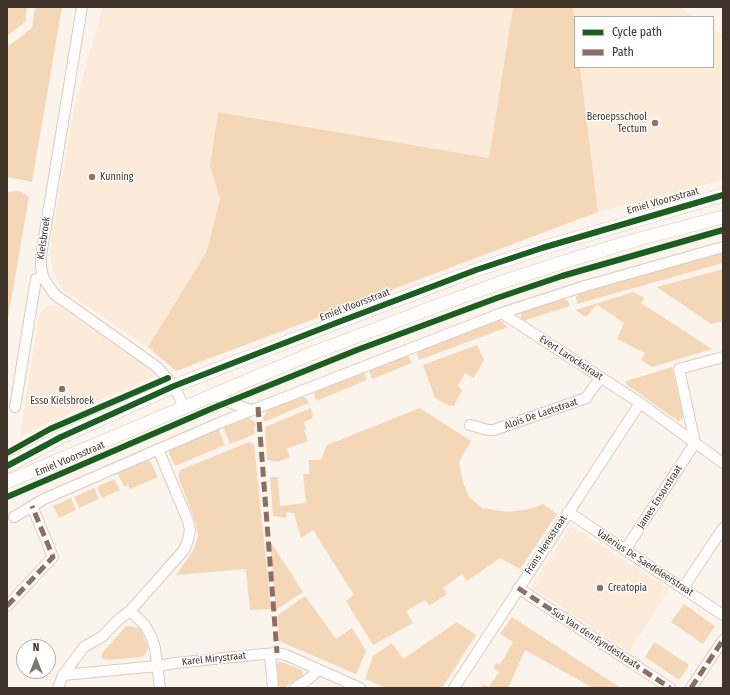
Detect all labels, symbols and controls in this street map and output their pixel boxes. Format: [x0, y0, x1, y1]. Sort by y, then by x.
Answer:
legend [574, 16, 714, 68]
text: Cycle path [612, 25, 662, 39]
text: Path [612, 45, 634, 59]
place label: Beroepsschool Tectum [587, 111, 647, 134]
marker: Beroepsschool Tectum [650, 118, 660, 128]
place label: Kunning [100, 171, 133, 183]
marker: Kunning [87, 172, 97, 182]
street label: Emiel Vloorsstraat [626, 185, 700, 217]
street label: Kielsbroek [35, 216, 53, 260]
street label: Emiel Vloorsstraat [318, 286, 392, 324]
street label: Evert Larockstraat [537, 333, 605, 383]
marker: Esso Kielsbroek [57, 384, 67, 394]
place label: Esso Kielsbroek [30, 395, 94, 407]
street label: Aloïs De Laetstraat [503, 396, 579, 432]
street label: Emiel Vloorsstraat [34, 439, 106, 479]
street label: James Ensorstraat [635, 463, 685, 531]
street label: Frans Hensstraat [522, 513, 570, 577]
street label: Valerius De Saedeleerstraat [594, 527, 696, 599]
place label: Creatopia [608, 582, 647, 594]
marker: Creatopia [595, 583, 605, 593]
street label: Sus Van den Eyndestraat [549, 606, 639, 670]
north arrow [16, 639, 56, 679]
text: N [33, 641, 39, 654]
street label: Karel Mirystraat [181, 650, 247, 668]

